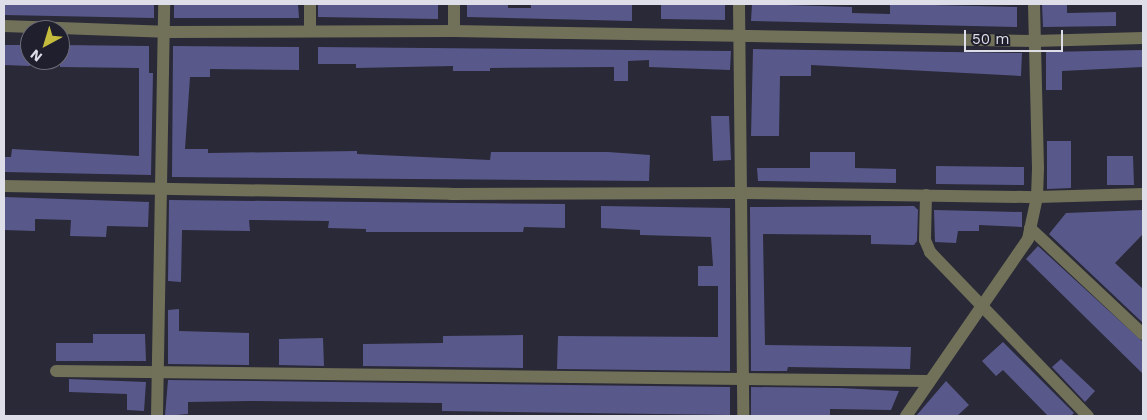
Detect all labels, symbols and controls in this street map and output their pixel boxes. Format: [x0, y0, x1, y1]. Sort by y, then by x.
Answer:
north arrow [20, 20, 70, 70]
scale bar [967, 20, 1066, 52]
text: 50 m [972, 30, 1009, 48]
text: N [27, 46, 45, 65]

